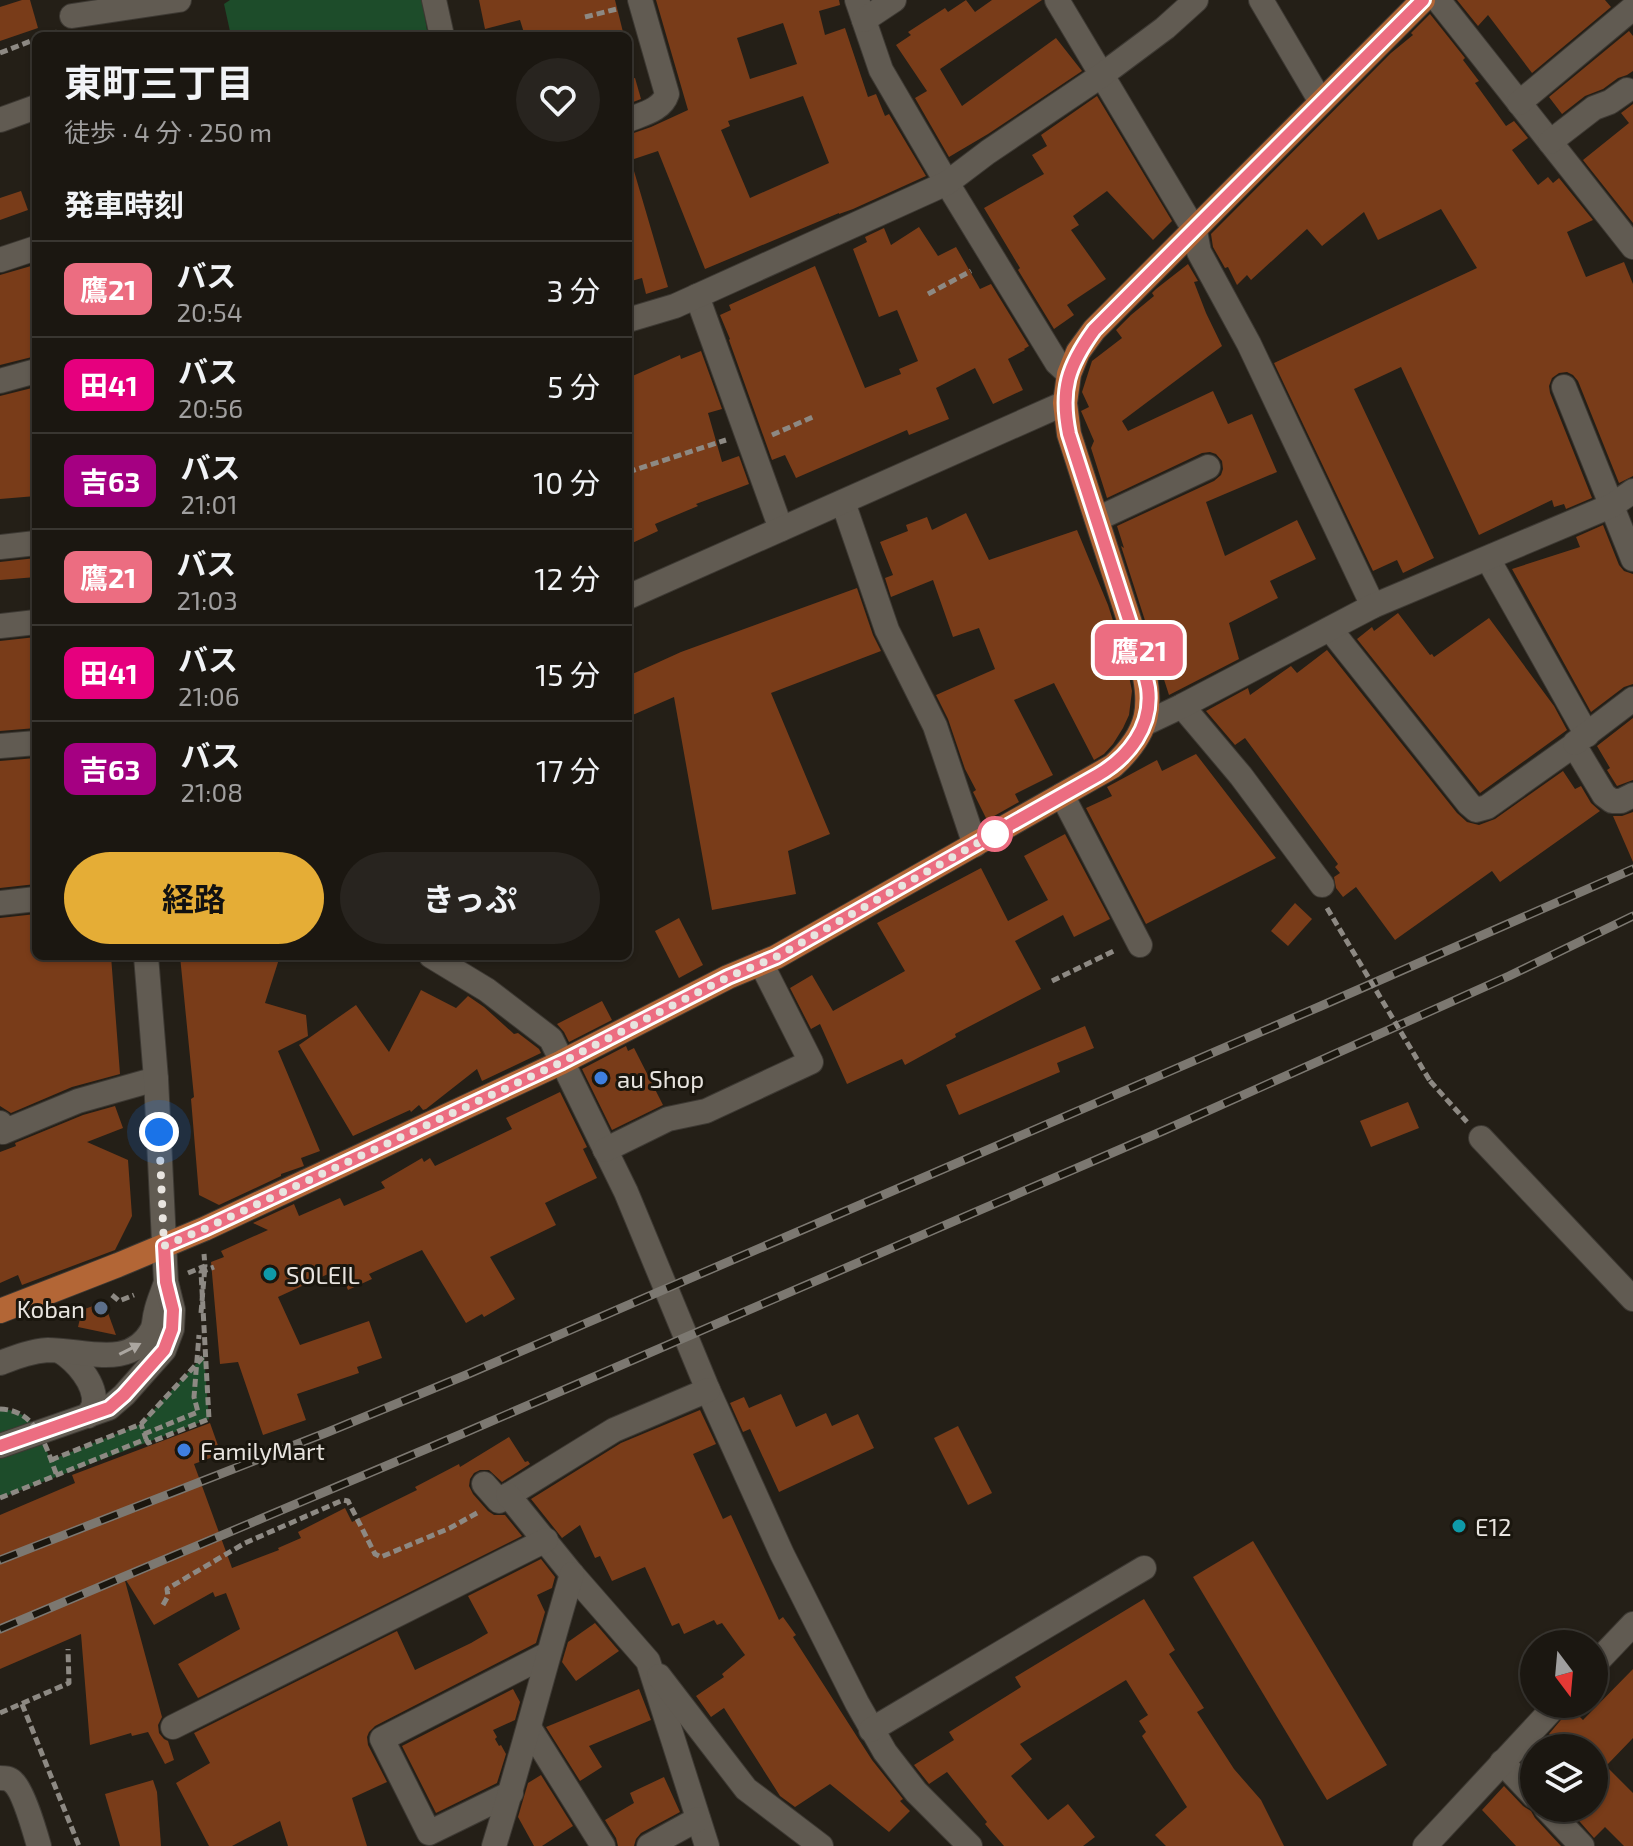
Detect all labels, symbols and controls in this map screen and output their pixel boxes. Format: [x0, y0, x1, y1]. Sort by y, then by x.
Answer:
button: heart [516, 58, 600, 142]
text: 東町三丁目 [64, 59, 254, 105]
text: 徒歩 · 4 分 · 250 m [64, 116, 272, 147]
text: 発車時刻 [64, 186, 184, 222]
text: バス [176, 257, 236, 293]
text: 鷹21 [80, 272, 136, 306]
text: 3 分 [547, 272, 600, 308]
text: 20:54 [176, 296, 243, 327]
text: バス [178, 353, 238, 389]
text: 田41 [80, 368, 138, 402]
text: 5 分 [547, 368, 600, 404]
text: 20:56 [178, 392, 243, 423]
text: バス [180, 449, 240, 485]
text: 吉63 [80, 464, 140, 498]
text: 10 分 [533, 464, 600, 500]
text: 21:01 [180, 488, 238, 519]
text: バス [176, 545, 236, 581]
text: 鷹21 [80, 560, 136, 594]
text: 12 分 [535, 560, 600, 596]
text: 21:03 [176, 584, 238, 615]
line badge: 鷹21 [1093, 624, 1185, 676]
text: 鷹21 [1111, 633, 1167, 667]
text: バス [178, 641, 238, 677]
text: 田41 [80, 656, 138, 690]
text: 15 分 [535, 656, 600, 692]
text: 21:06 [178, 680, 240, 711]
text: バス [180, 737, 240, 773]
text: 吉63 [80, 752, 140, 786]
text: 17 分 [536, 752, 600, 788]
text: 21:08 [180, 776, 243, 807]
unlabelled marker [978, 817, 1012, 851]
button: 経路 [64, 852, 324, 944]
button: きっぷ [340, 852, 600, 944]
place label: au Shop [617, 1064, 704, 1093]
marker: au Shop [592, 1069, 610, 1087]
your location [139, 1112, 179, 1152]
place label: SOLEIL [286, 1260, 360, 1289]
marker: SOLEIL [261, 1265, 279, 1283]
place label: Koban [17, 1294, 85, 1323]
marker: Koban [92, 1299, 110, 1317]
one-way arrow [119, 1342, 142, 1356]
place label: FamilyMart [200, 1436, 325, 1465]
marker: FamilyMart [175, 1441, 193, 1459]
place label: E12 [1475, 1512, 1511, 1541]
marker: E12 [1450, 1517, 1468, 1535]
north arrow [1520, 1630, 1608, 1718]
map controls [1520, 1630, 1608, 1822]
button: layers [1520, 1734, 1608, 1822]

